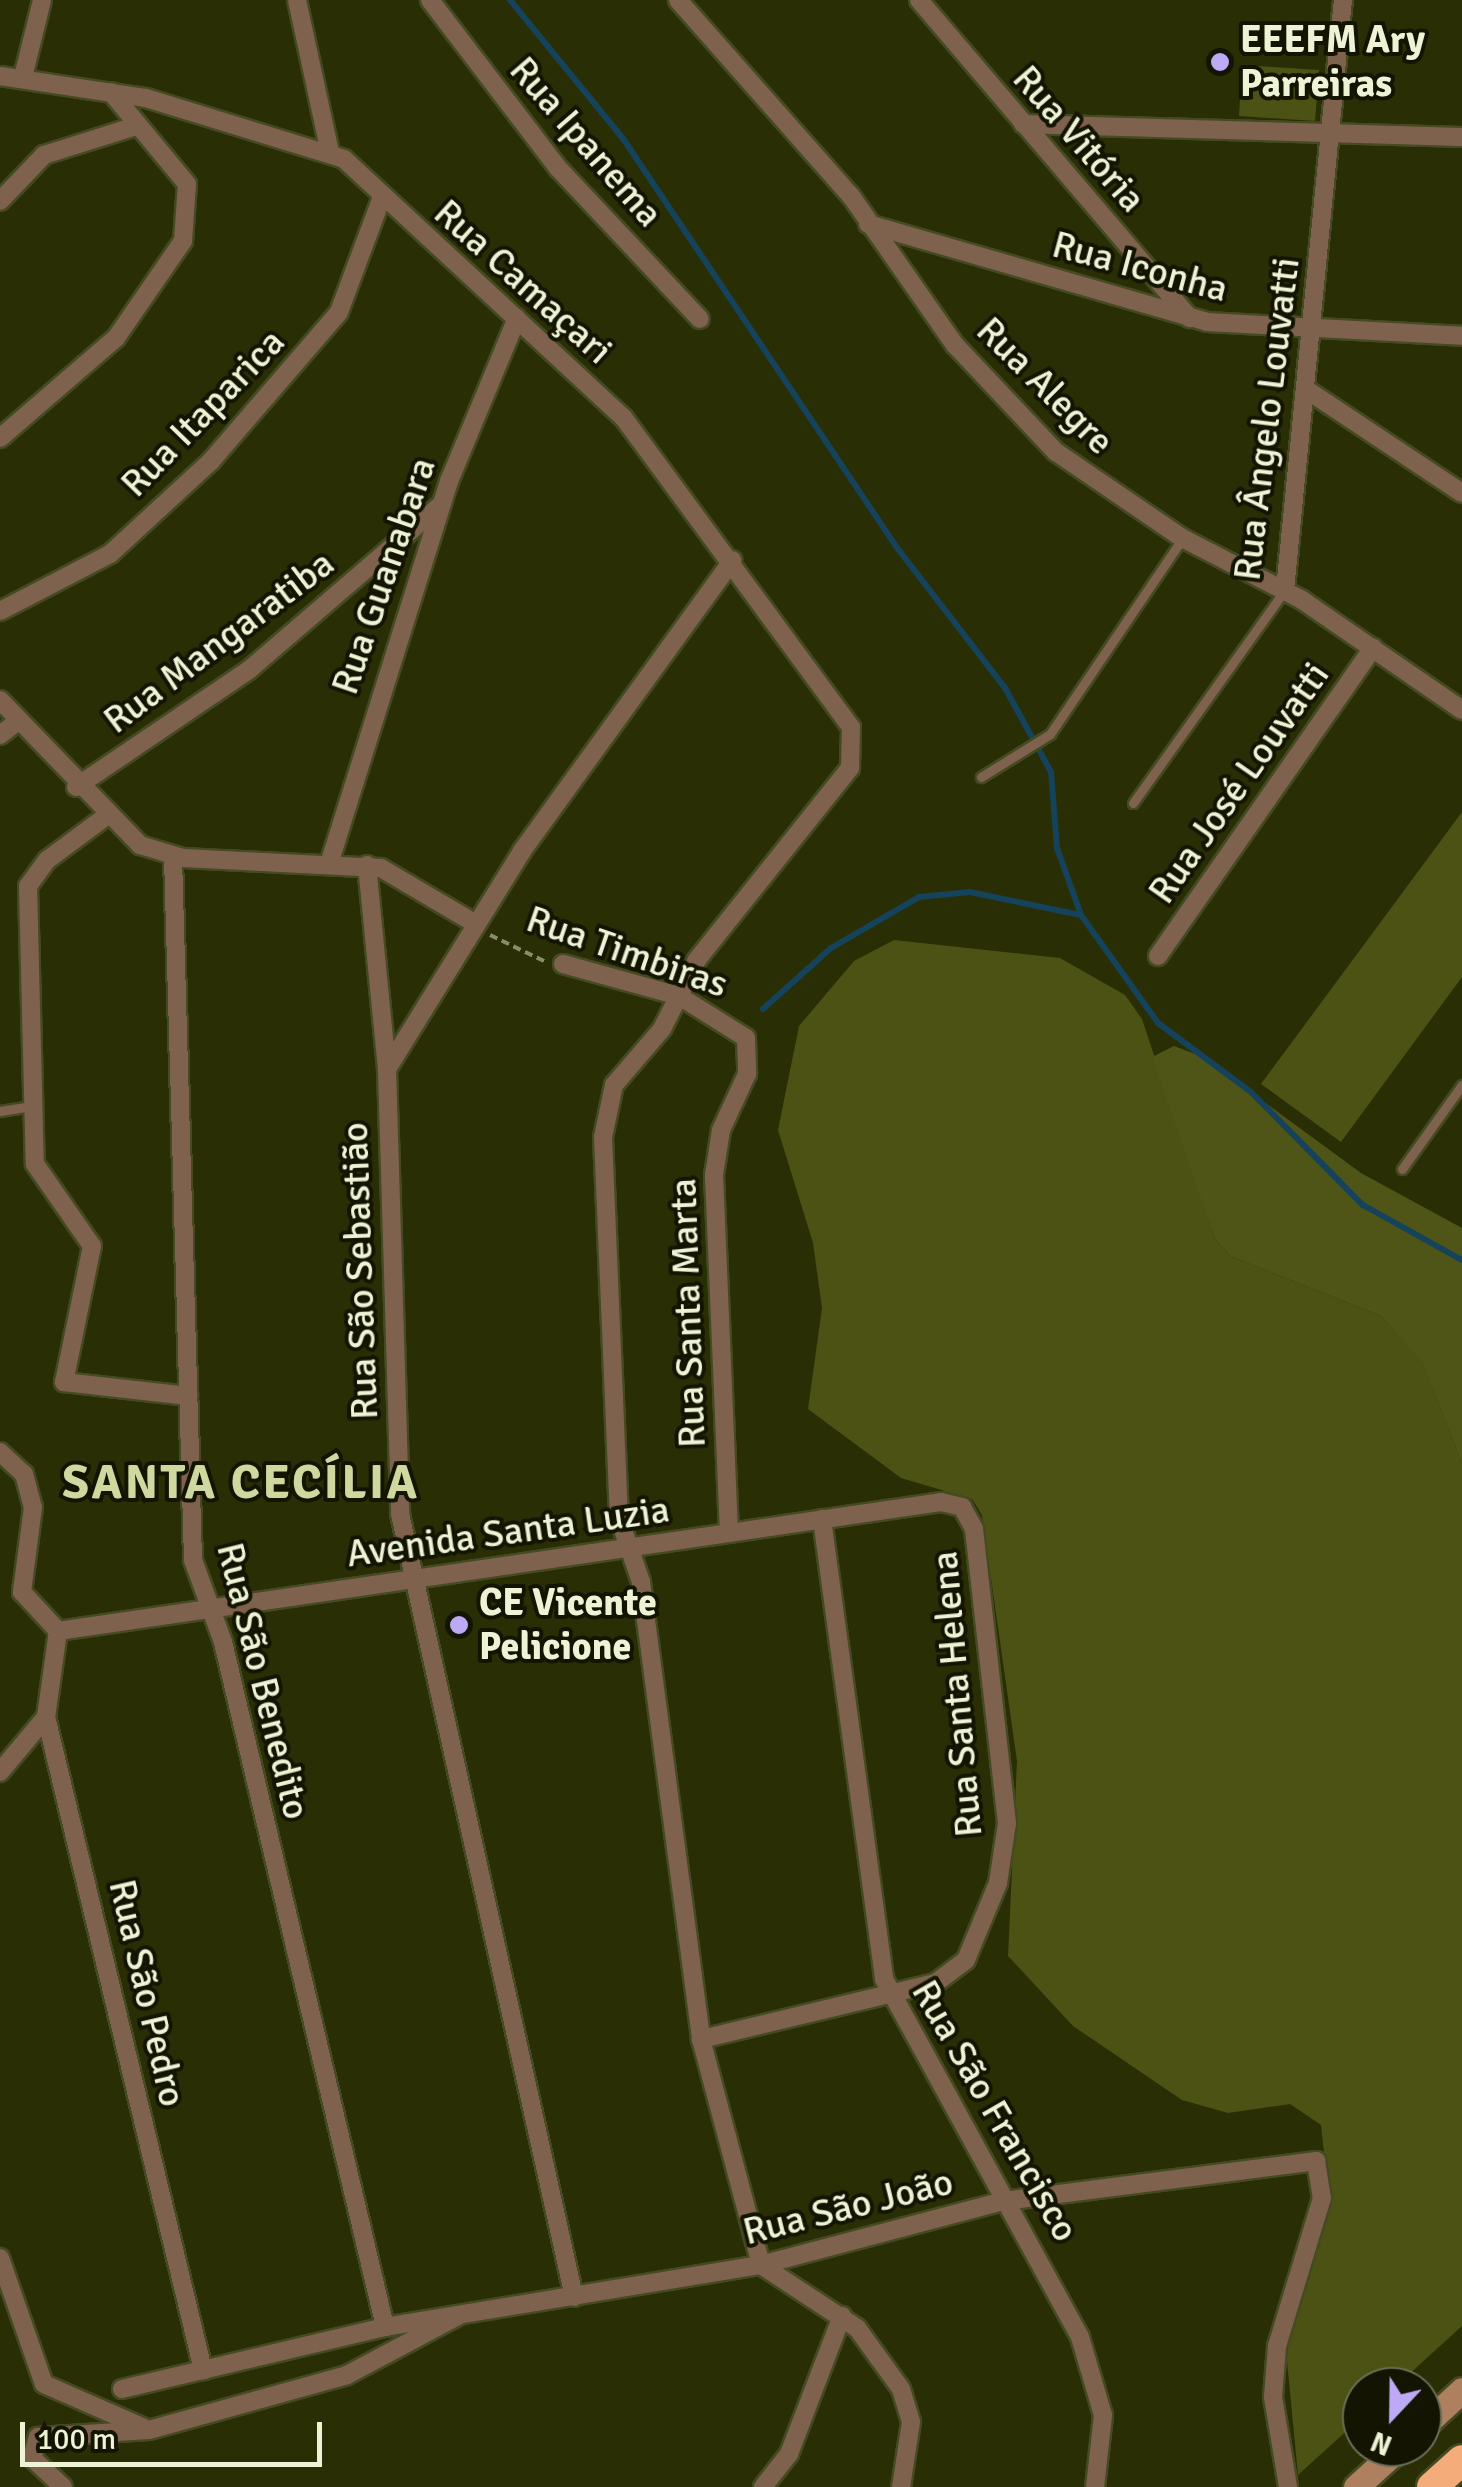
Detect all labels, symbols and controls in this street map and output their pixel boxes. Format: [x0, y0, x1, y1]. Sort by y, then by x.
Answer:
place label: EEEFM Ary Parreiras [1240, 17, 1425, 106]
street label: Rua Ipanema [500, 48, 672, 236]
marker: EEEFM Ary Parreiras [1209, 51, 1231, 73]
street label: Rua Vitória [1003, 56, 1155, 222]
street label: Rua Camaçari [425, 190, 621, 374]
street label: Rua Iconha [1047, 222, 1233, 312]
street label: Rua Ângelo Louvatti [1225, 255, 1309, 583]
street label: Rua Alegre [967, 308, 1123, 464]
street label: Rua Itaparica [112, 320, 294, 506]
street label: Rua Guanabara [322, 452, 446, 700]
street label: Rua Mangaratiba [95, 541, 343, 743]
street label: Rua José Louvatti [1139, 654, 1339, 912]
street label: Rua Timbiras [520, 896, 734, 1008]
street label: Rua São Sebastião [332, 1122, 388, 1420]
street label: Rua Santa Marta [661, 1177, 715, 1449]
district label: SANTA CECÍLIA [62, 1454, 420, 1512]
street label: Avenida Santa Luzia [344, 1487, 672, 1577]
street label: Rua São Benedito [207, 1538, 319, 1824]
street label: Rua Santa Helena [922, 1549, 992, 1839]
place label: CE Vicente Pelicione [479, 1580, 657, 1670]
marker: CE Vicente Pelicione [448, 1614, 470, 1636]
street label: Rua São Pedro [99, 1875, 195, 2111]
street label: Rua São Francisco [902, 1972, 1088, 2250]
street label: Rua São João [738, 2159, 958, 2255]
north arrow [1342, 2367, 1442, 2467]
scale bar [25, 2402, 328, 2464]
text: 100 m [37, 2421, 116, 2458]
text: N [1366, 2424, 1397, 2462]

